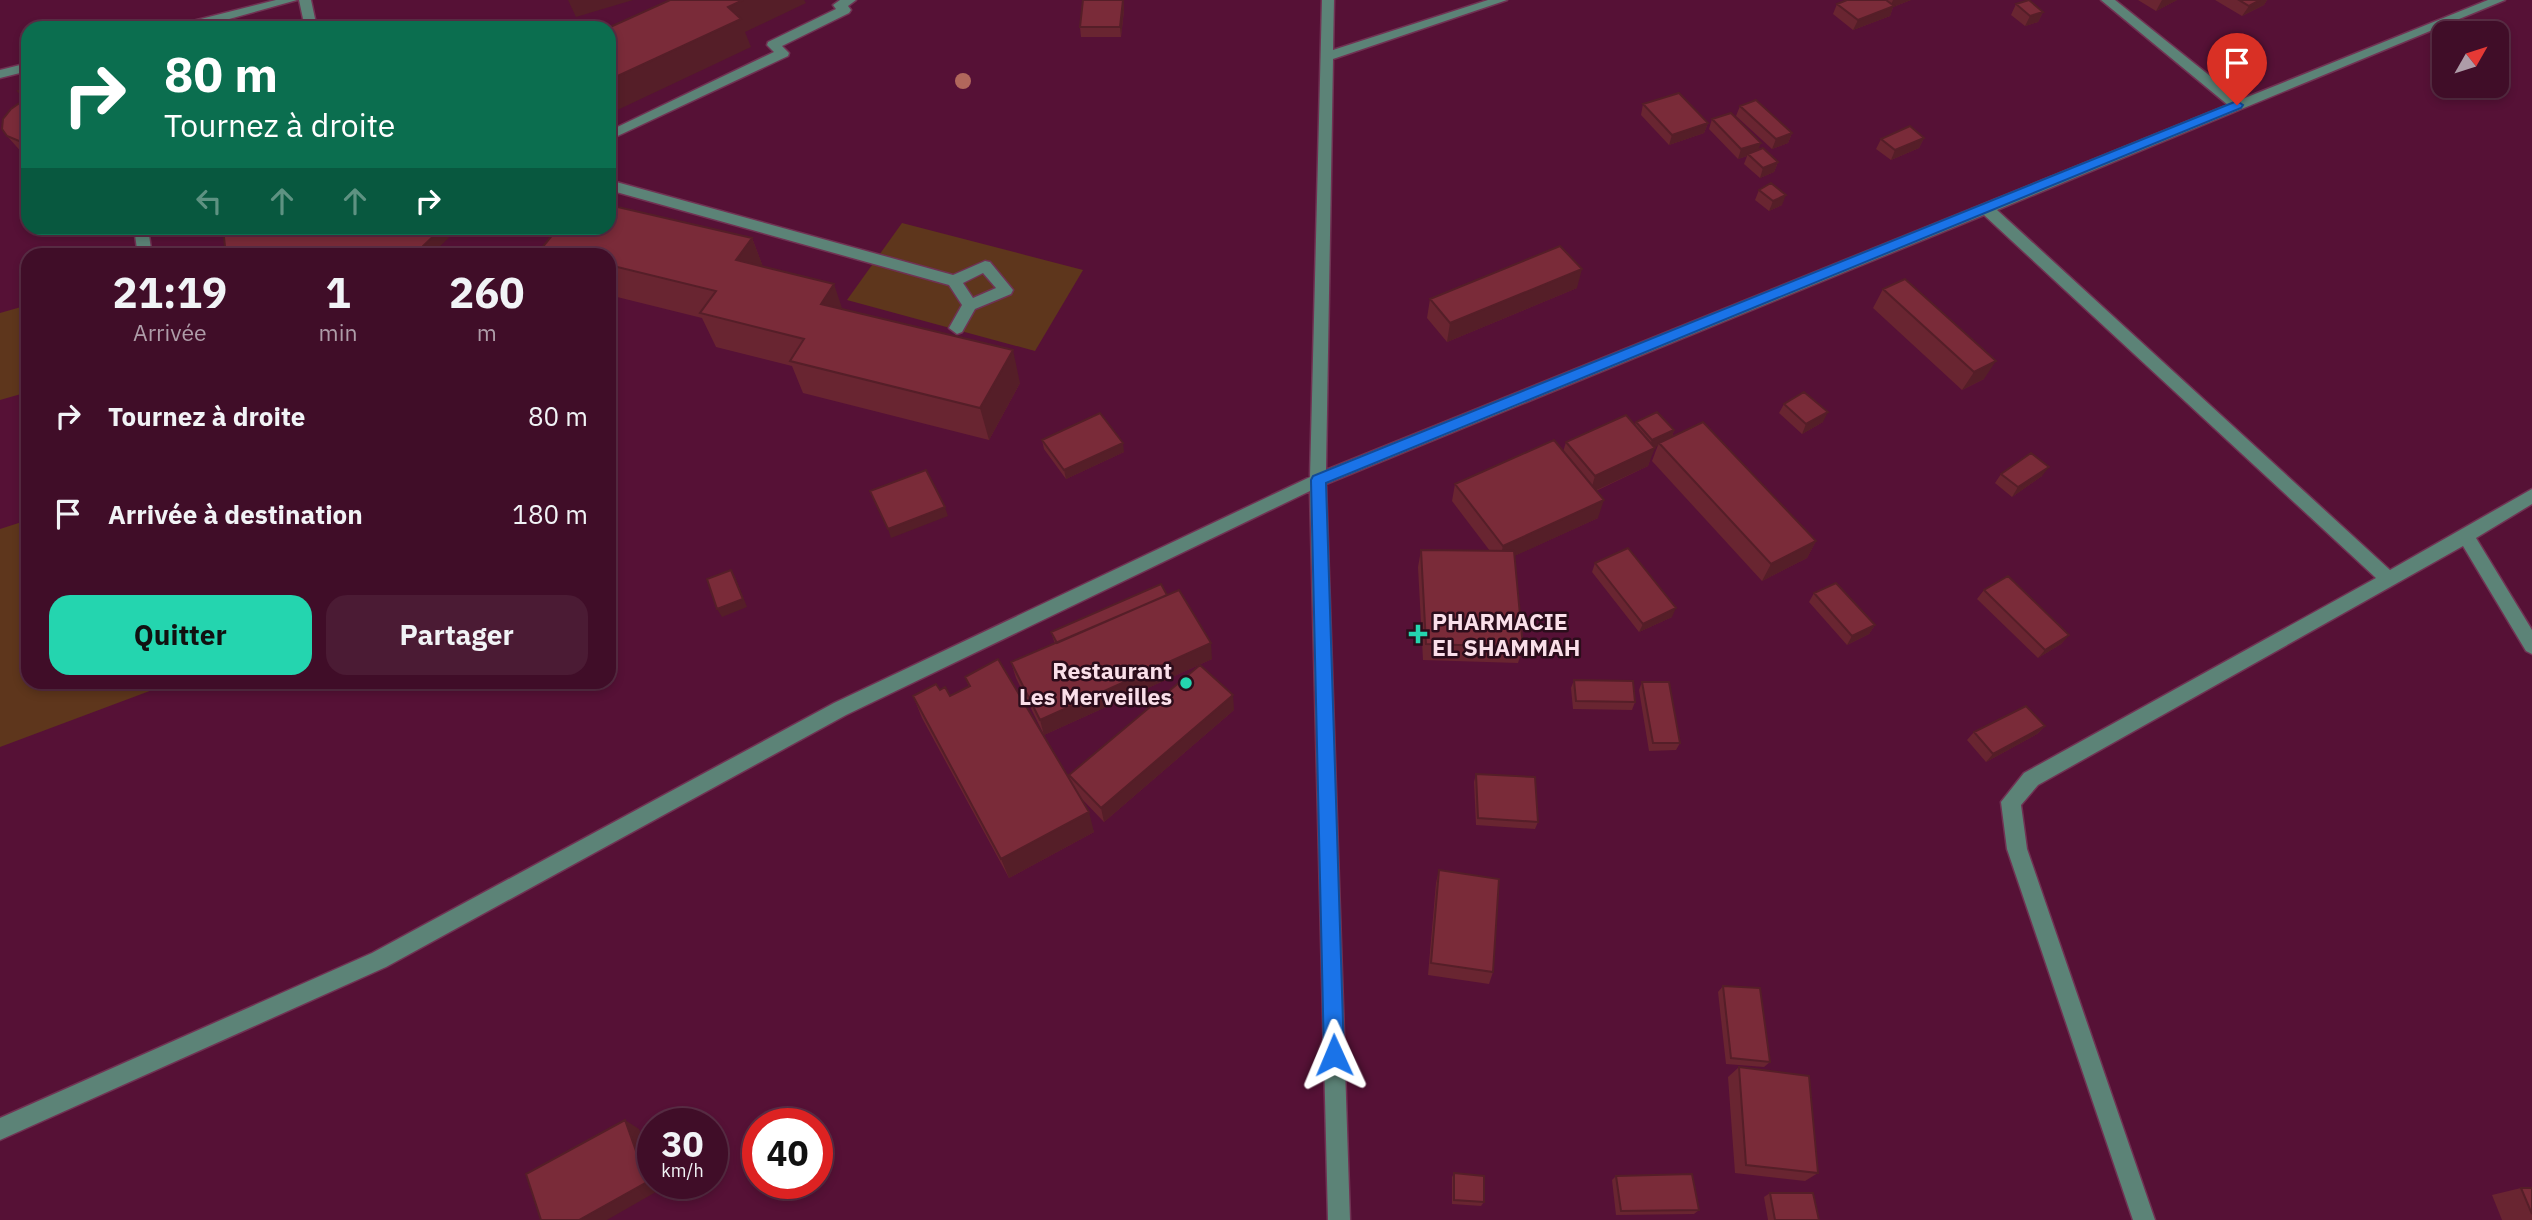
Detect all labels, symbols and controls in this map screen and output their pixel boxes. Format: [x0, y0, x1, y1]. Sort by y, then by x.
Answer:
north arrow [2432, 21, 2510, 98]
map controls [2432, 21, 2509, 98]
pin [2207, 33, 2267, 105]
text: 80 m [164, 42, 278, 105]
icon: arrive [2218, 44, 2256, 82]
icon: right [49, 49, 140, 140]
text: Tournez à droite [164, 104, 395, 146]
icon: left [190, 182, 228, 220]
icon: ahead [263, 182, 301, 220]
icon: ahead [336, 182, 374, 220]
icon: right [409, 182, 447, 220]
text: 21:19 [112, 265, 227, 320]
text: 1 [325, 265, 351, 320]
text: 260 [449, 265, 525, 320]
text: Arrivée [133, 317, 207, 347]
text: min [319, 317, 357, 347]
text: m [477, 317, 497, 347]
icon: right [49, 397, 87, 435]
text: Tournez à droite [108, 399, 305, 433]
text: 80 m [528, 399, 588, 433]
icon: arrive [49, 495, 87, 533]
text: Arrivée à destination [108, 497, 363, 531]
text: 180 m [512, 497, 588, 531]
button: Quitter [49, 595, 312, 675]
button: Partager [326, 595, 588, 675]
place label: PHARMACIE EL SHAMMAH [1432, 606, 1580, 662]
marker: PHARMACIE EL SHAMMAH [1410, 626, 1426, 642]
place label: Restaurant Les Merveilles [1019, 655, 1172, 711]
marker: Restaurant Les Merveilles [1178, 675, 1194, 691]
position arrow [1297, 1018, 1371, 1092]
speed limit sign: 40 [742, 1108, 833, 1199]
text: 30 [661, 1121, 704, 1167]
text: km/h [661, 1159, 704, 1182]

